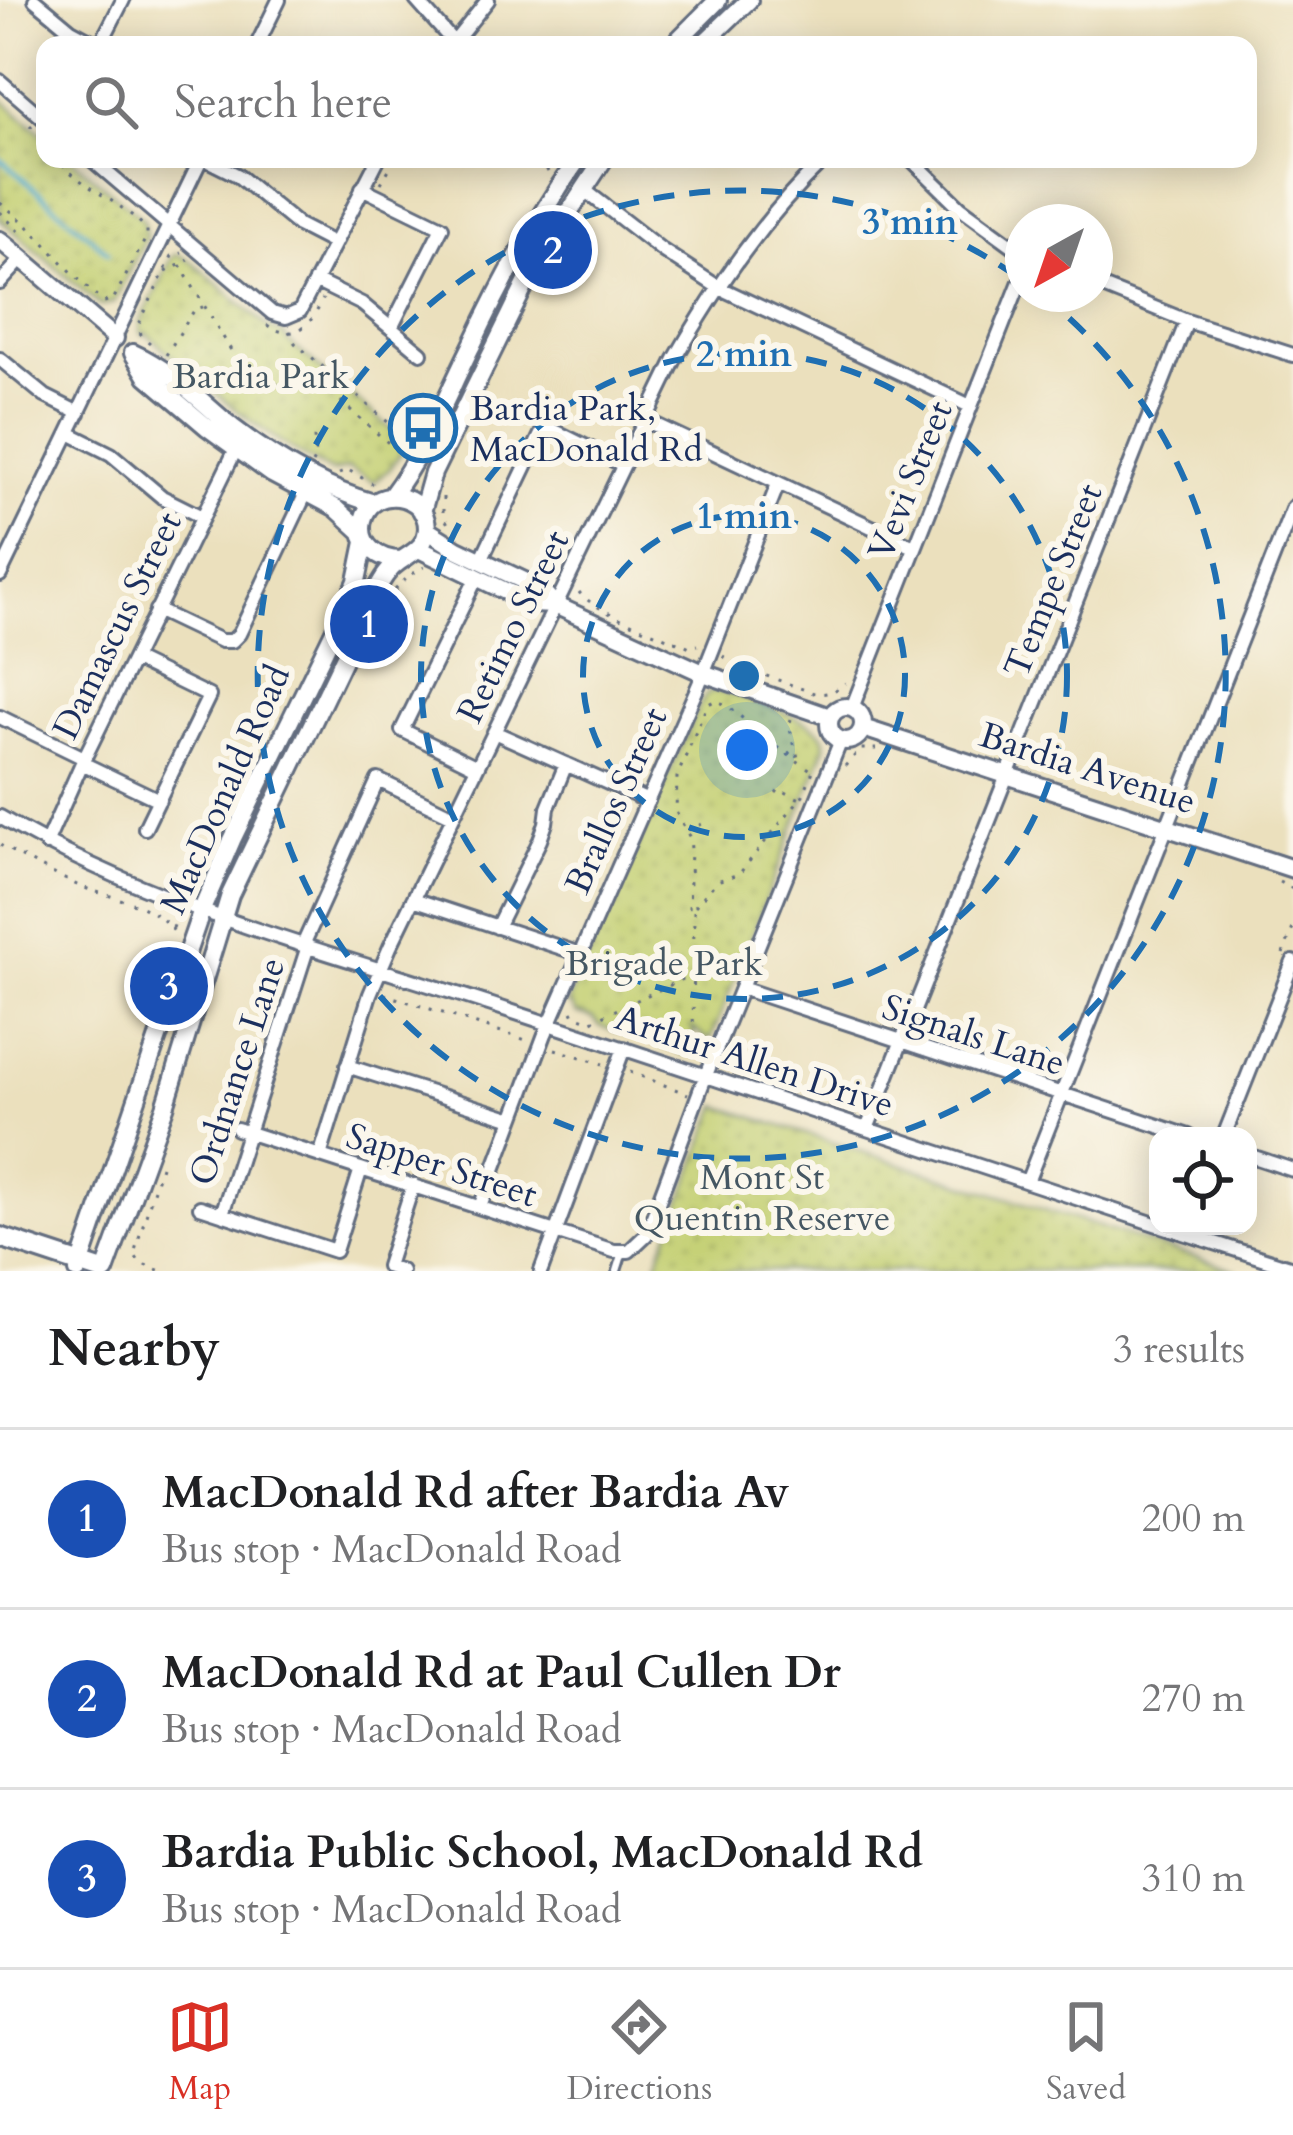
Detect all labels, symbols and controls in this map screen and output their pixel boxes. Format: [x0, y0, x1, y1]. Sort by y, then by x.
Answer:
search box [36, 36, 1257, 168]
icon: search [78, 69, 144, 135]
text: Search here [174, 72, 392, 133]
text: 3 min [862, 198, 958, 247]
north arrow [1005, 204, 1113, 312]
pin: 2 [514, 205, 592, 295]
text: 2 min [696, 330, 792, 379]
park label: Bardia Park [173, 352, 350, 401]
place label: Bardia Park, MacDonald Rd [470, 384, 703, 474]
bus stop icon: Bardia Park, MacDonald Rd [388, 393, 458, 463]
street label: Vevi Street [856, 394, 964, 567]
street label: Tempe Street [992, 476, 1115, 685]
text: 1 min [696, 492, 792, 541]
street label: Damascus Street [41, 504, 194, 748]
street label: Retimo Street [446, 522, 581, 731]
pin: 1 [330, 579, 408, 669]
centre of rings [723, 655, 765, 697]
street label: MacDonald Road [149, 657, 302, 922]
street label: Brallos Street [553, 700, 679, 902]
street label: Bardia Avenue [973, 710, 1202, 826]
your location [717, 720, 777, 780]
park label: Brigade Park [565, 939, 764, 988]
pin: 3 [130, 941, 208, 1031]
street label: Ordnance Lane [178, 951, 297, 1191]
street label: Signals Lane [876, 983, 1071, 1088]
street label: Arthur Allen Drive [609, 993, 900, 1130]
street label: Sapper Street [340, 1112, 543, 1219]
map controls [1149, 1127, 1257, 1235]
button: locate [1149, 1127, 1257, 1235]
park label: Mont St Quentin Reserve [634, 1153, 890, 1243]
text: Nearby [48, 1314, 220, 1384]
text: 3 results [1113, 1323, 1245, 1376]
text: MacDonald Rd after Bardia Av [162, 1462, 789, 1523]
text: 1 [77, 1492, 97, 1545]
text: 200 m [1142, 1492, 1245, 1545]
text: Bus stop · MacDonald Road [162, 1523, 622, 1576]
text: MacDonald Rd at Paul Cullen Dr [162, 1642, 841, 1703]
text: 2 [77, 1672, 97, 1725]
text: 270 m [1142, 1672, 1245, 1725]
text: Bus stop · MacDonald Road [162, 1703, 622, 1756]
text: Bardia Public School, MacDonald Rd [162, 1822, 923, 1883]
text: 3 [77, 1852, 97, 1905]
text: 310 m [1142, 1852, 1245, 1905]
text: Bus stop · MacDonald Road [162, 1883, 622, 1936]
tab: Map [167, 1994, 233, 2111]
tab: Directions [567, 1994, 712, 2111]
tab: Saved [1046, 1994, 1126, 2111]

